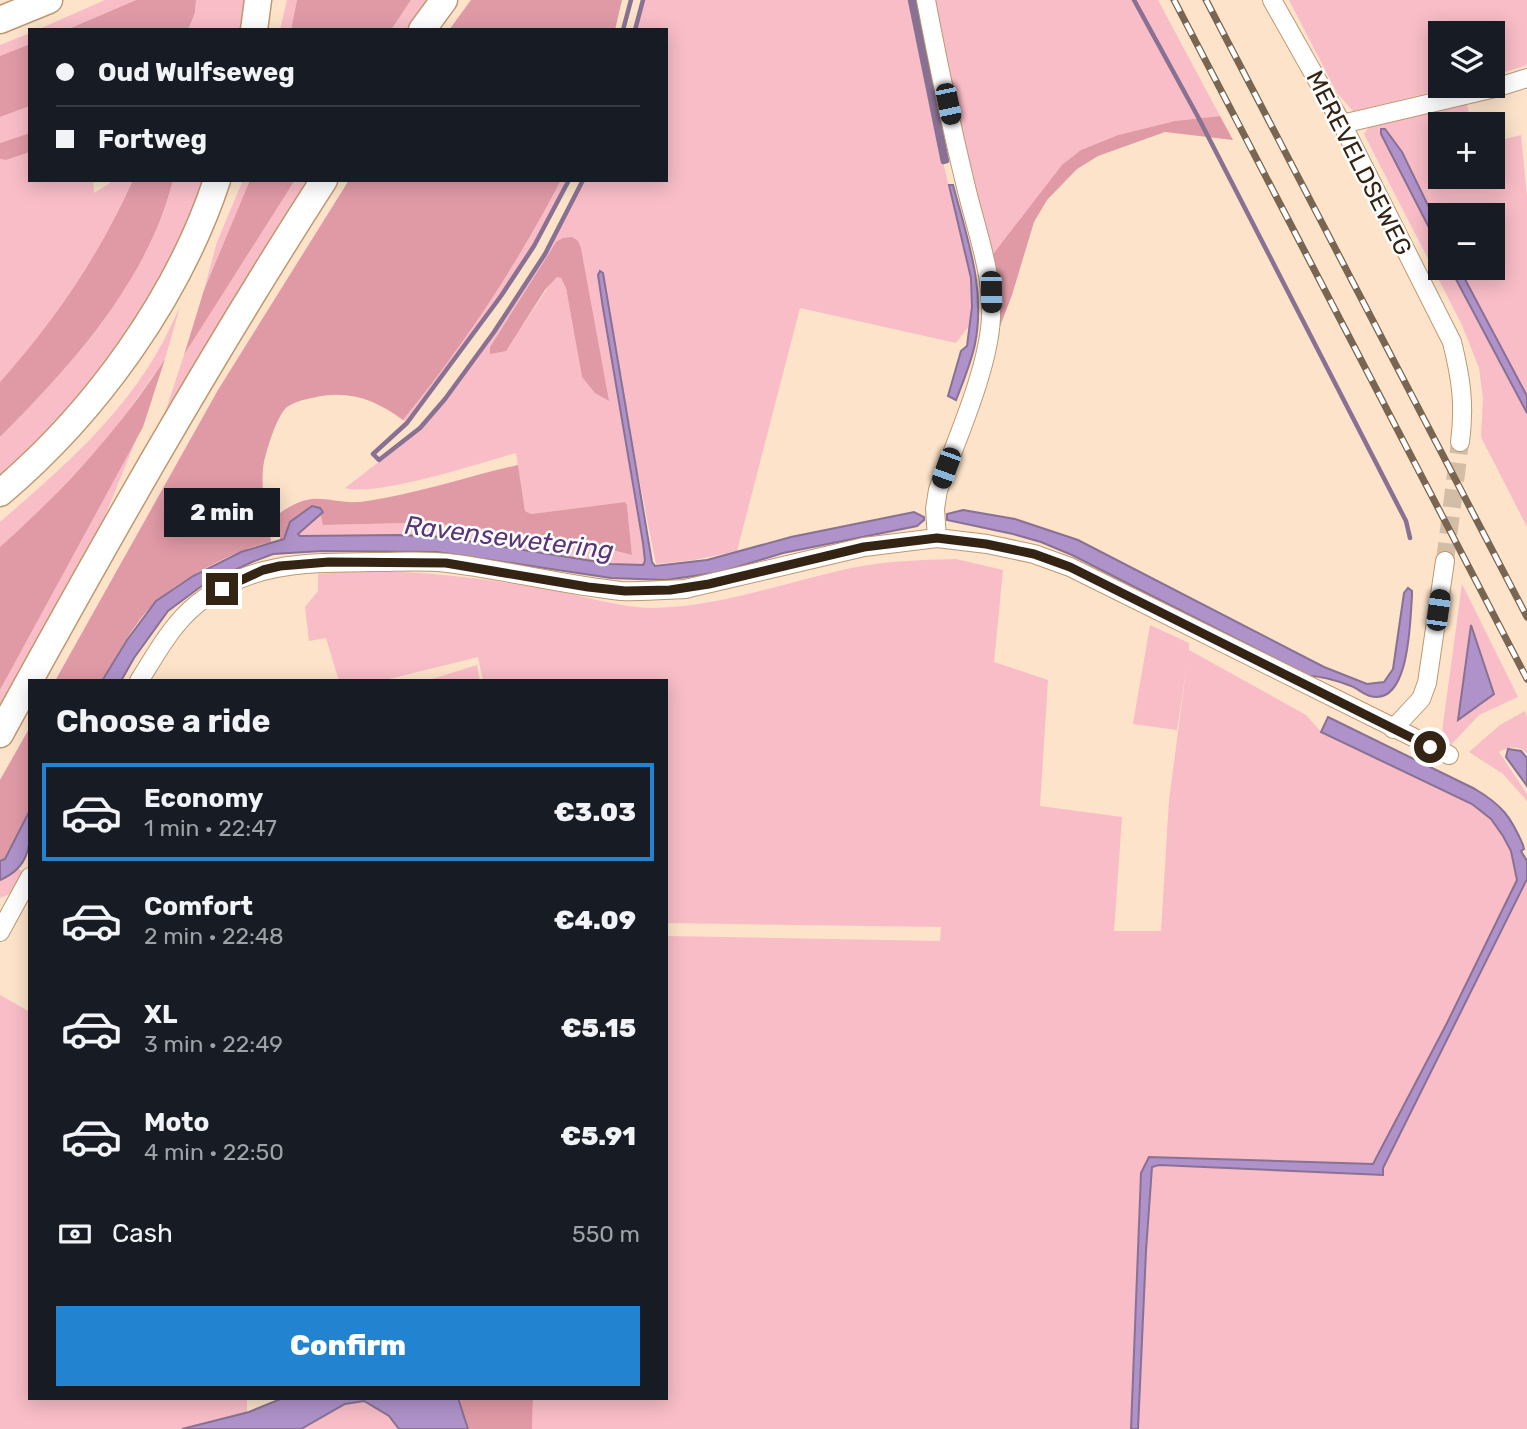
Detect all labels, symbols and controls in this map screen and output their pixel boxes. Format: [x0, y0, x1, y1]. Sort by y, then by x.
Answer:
map controls [1428, 21, 1505, 280]
button: layers [1428, 21, 1505, 98]
text: Oud Wulfseweg [98, 57, 295, 88]
street label: MEREVELDSEWEG [1300, 66, 1418, 260]
car [934, 81, 963, 127]
button: + [1428, 112, 1505, 189]
text: Fortweg [98, 124, 207, 155]
button: − [1428, 203, 1505, 280]
car [981, 271, 1002, 313]
car [929, 445, 964, 491]
callout: 2 min [164, 488, 280, 536]
text: 2 min [190, 498, 254, 526]
water label: Ravensewetering [403, 510, 615, 566]
route end [206, 573, 238, 605]
car [1425, 588, 1452, 632]
text: Choose a ride [56, 702, 270, 740]
route start [1414, 731, 1446, 763]
icon: car [60, 781, 123, 844]
text: Economy [144, 783, 263, 814]
text: €3.03 [554, 797, 636, 828]
text: 1 min · 22:47 [144, 814, 277, 842]
icon: car [60, 889, 123, 952]
text: Comfort [144, 891, 253, 922]
text: €4.09 [554, 905, 636, 936]
text: 2 min · 22:48 [144, 922, 284, 950]
icon: car [60, 997, 123, 1060]
text: XL [144, 999, 177, 1030]
text: €5.15 [561, 1013, 636, 1044]
text: 3 min · 22:49 [144, 1030, 283, 1058]
icon: car [60, 1105, 123, 1168]
text: Moto [144, 1107, 209, 1138]
text: €5.91 [560, 1121, 636, 1152]
text: 4 min · 22:50 [144, 1138, 284, 1166]
icon: cash [56, 1215, 94, 1253]
text: Cash [112, 1218, 173, 1249]
text: 550 m [572, 1220, 640, 1248]
button: Confirm [56, 1306, 640, 1386]

